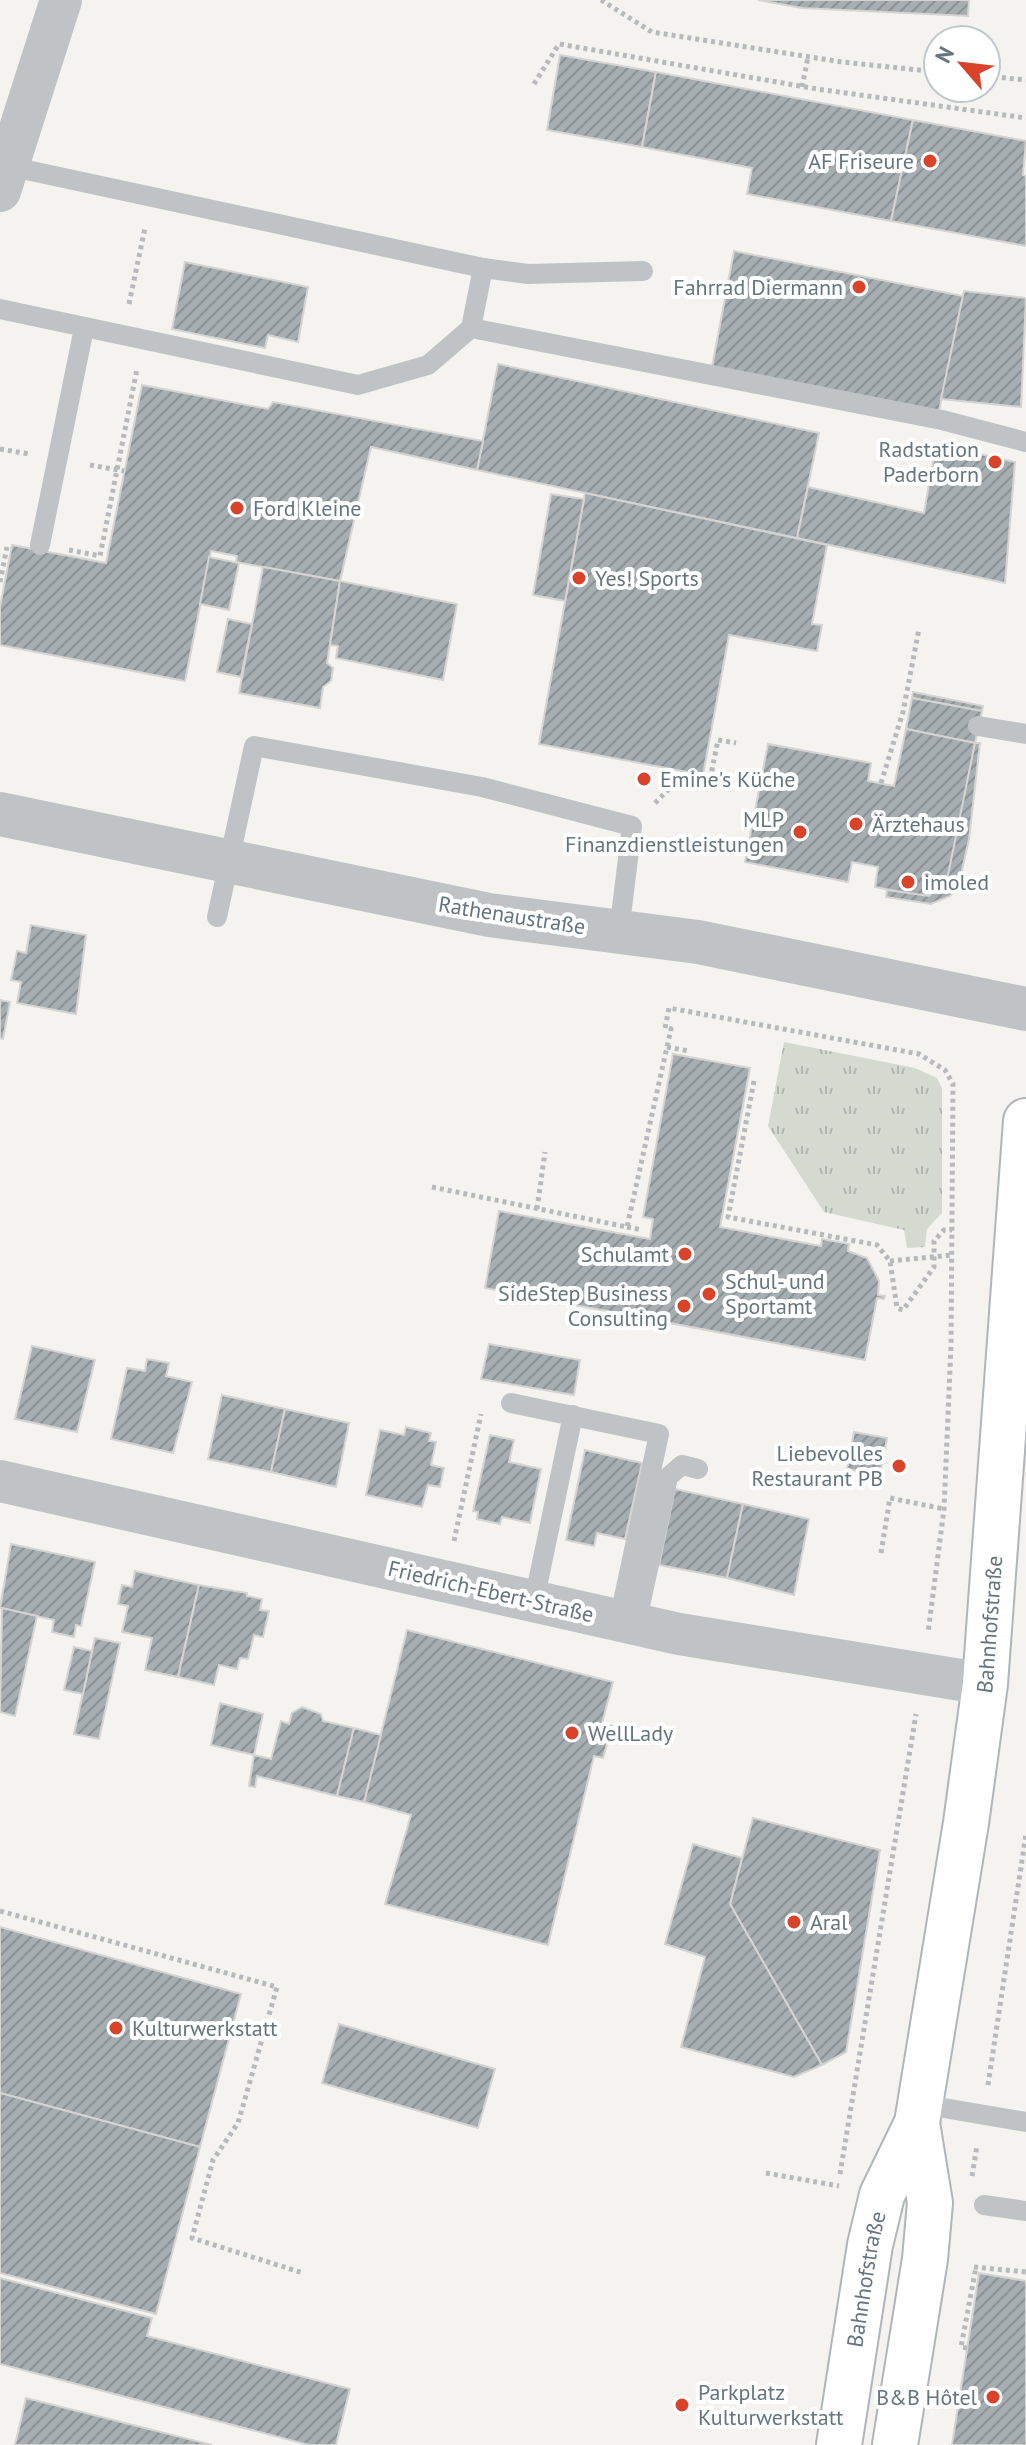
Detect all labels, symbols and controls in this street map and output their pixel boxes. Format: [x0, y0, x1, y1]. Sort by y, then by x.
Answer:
north arrow [922, 24, 1002, 104]
text: N [929, 42, 960, 68]
place label: AF Friseure [808, 147, 914, 175]
marker: AF Friseure [921, 152, 939, 170]
place label: Fahrrad Diermann [673, 273, 843, 301]
marker: Fahrrad Diermann [850, 278, 868, 296]
place label: Radstation Paderborn [879, 435, 979, 488]
marker: Radstation Paderborn [986, 453, 1004, 471]
place label: Ford Kleine [253, 494, 361, 522]
marker: Ford Kleine [228, 499, 246, 517]
place label: Yes! Sports [595, 564, 699, 592]
marker: Yes! Sports [570, 569, 588, 587]
place label: Emine's Küche [660, 765, 795, 793]
marker: Emine's Küche [635, 770, 653, 788]
place label: MLP Finanzdienstleistungen [565, 805, 784, 858]
place label: Ärztehaus [872, 810, 965, 838]
marker: Ärztehaus [847, 815, 865, 833]
marker: MLP Finanzdienstleistungen [791, 823, 809, 841]
place label: imoled [924, 868, 989, 896]
marker: imoled [899, 873, 917, 891]
street label: Rathenaustraße [436, 890, 588, 940]
place label: Schulamt [581, 1240, 670, 1268]
marker: Schulamt [676, 1245, 694, 1263]
place label: Schul- und Sportamt [725, 1267, 825, 1320]
place label: SideStep Business Consulting [498, 1279, 668, 1332]
marker: Schul- und Sportamt [700, 1285, 718, 1303]
marker: SideStep Business Consulting [675, 1297, 693, 1315]
place label: Liebevolles Restaurant PB [751, 1439, 883, 1492]
marker: Liebevolles Restaurant PB [890, 1457, 908, 1475]
street label: Friedrich-Ebert-Straße [385, 1554, 597, 1628]
street label: Bahnhofstraße [970, 1555, 1008, 1695]
place label: WellLady [588, 1719, 674, 1747]
marker: WellLady [563, 1724, 581, 1742]
place label: Aral [810, 1908, 848, 1936]
marker: Aral [785, 1913, 803, 1931]
place label: Kulturwerkstatt [132, 2014, 278, 2042]
marker: Kulturwerkstatt [107, 2019, 125, 2037]
street label: Bahnhofstraße [840, 2208, 892, 2349]
place label: Parkplatz Kulturwerkstatt [698, 2378, 844, 2431]
place label: B&B Hôtel [876, 2383, 978, 2411]
marker: B&B Hôtel [984, 2388, 1002, 2406]
marker: Parkplatz Kulturwerkstatt [673, 2396, 691, 2414]

